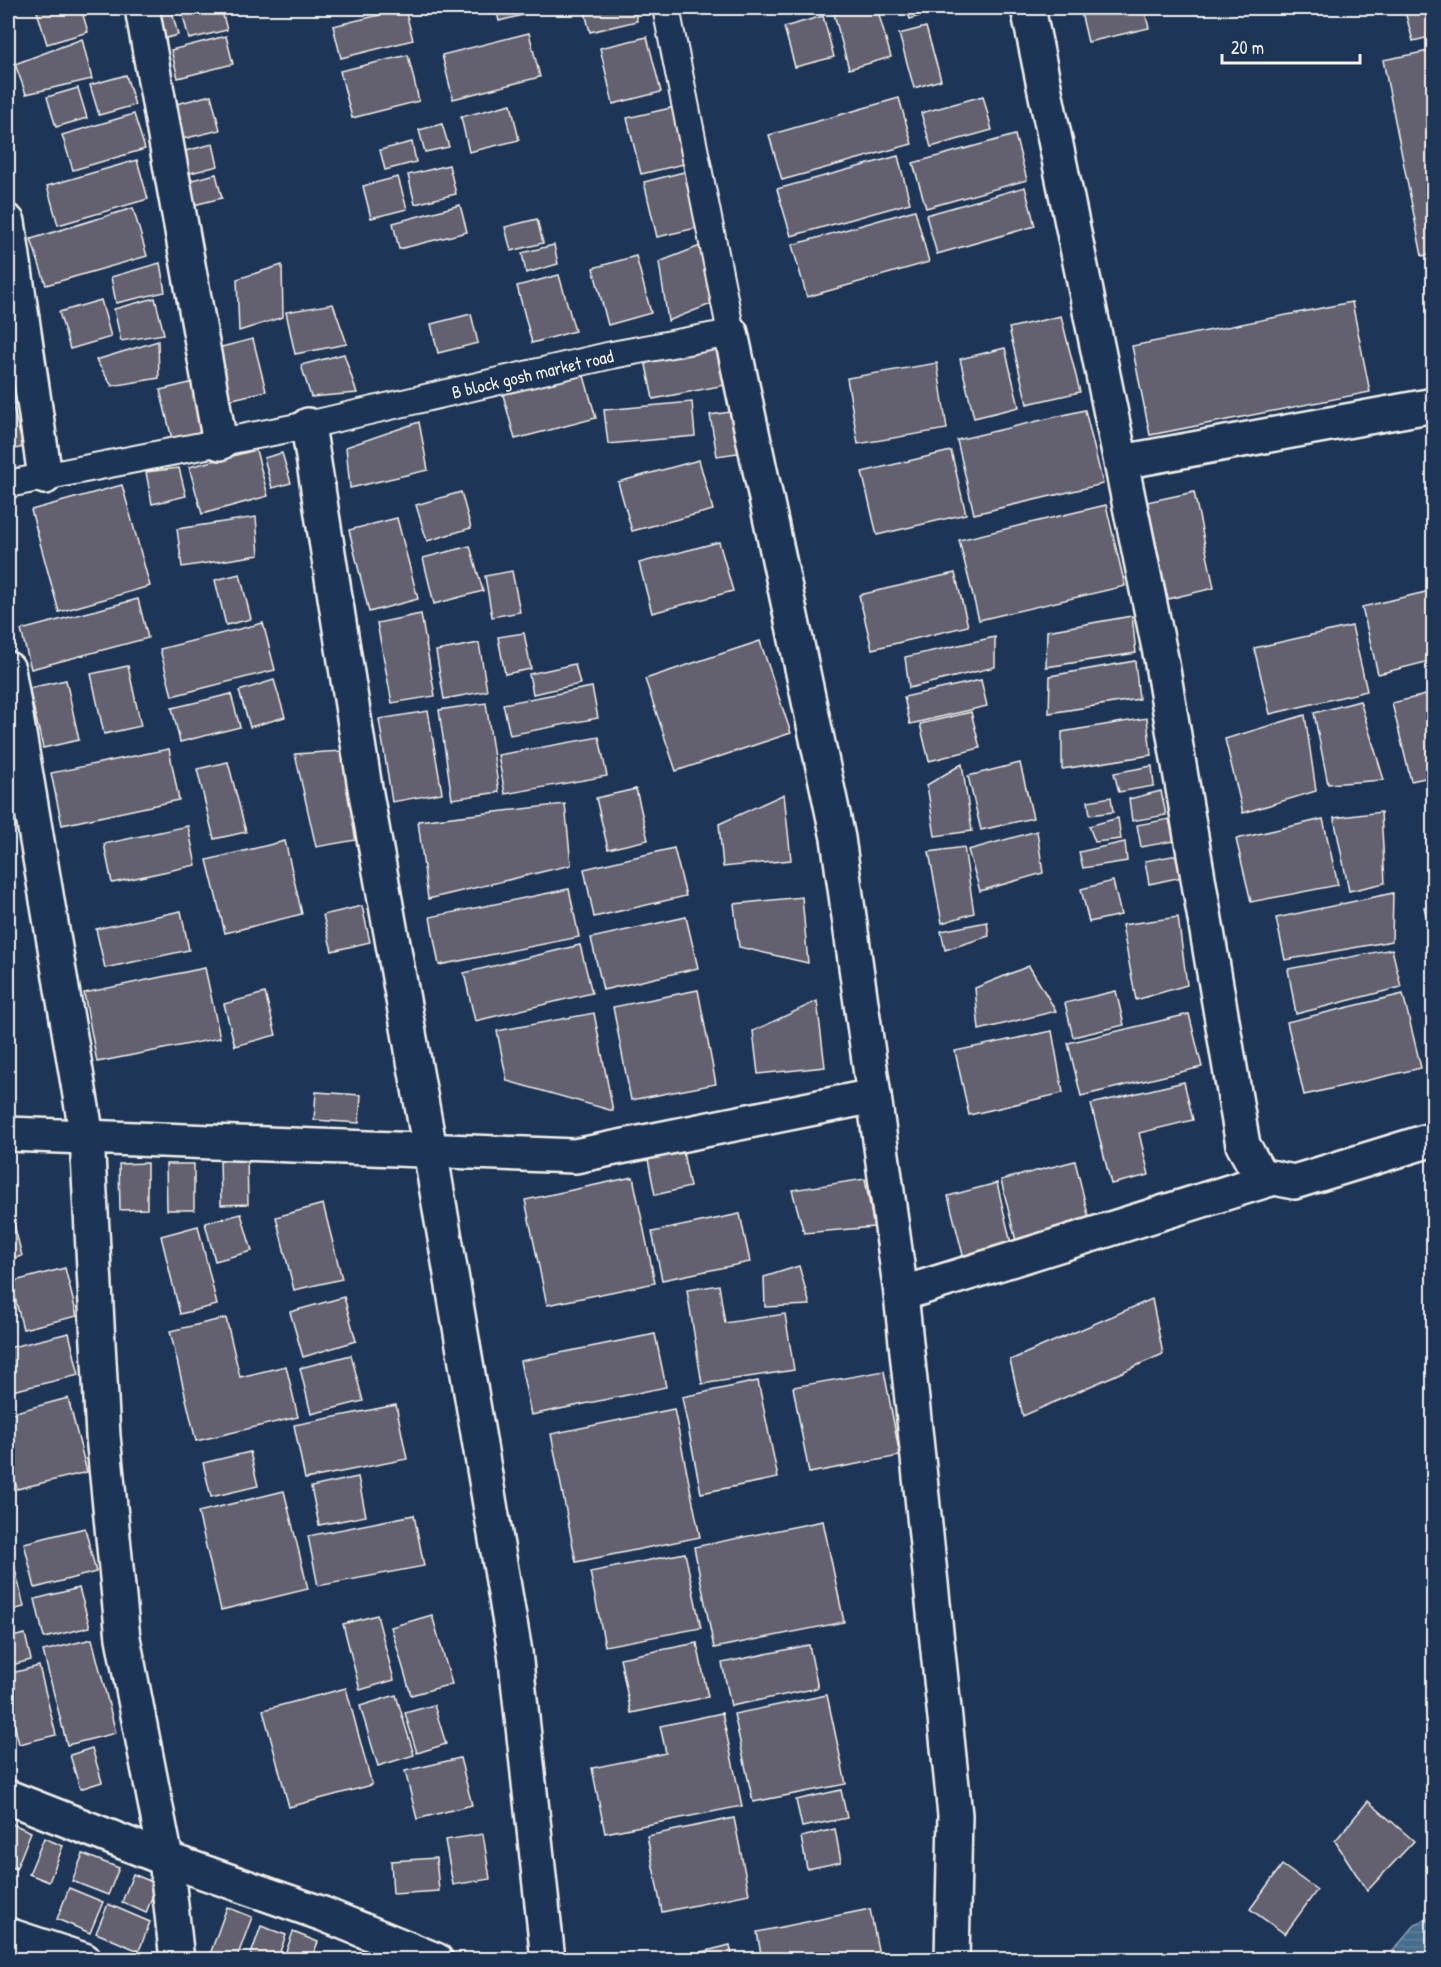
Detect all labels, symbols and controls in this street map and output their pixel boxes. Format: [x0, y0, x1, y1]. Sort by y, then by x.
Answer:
scale bar [1222, 27, 1360, 65]
text: 20 m [1231, 35, 1264, 60]
street label: B block gosh market road [449, 343, 616, 404]

